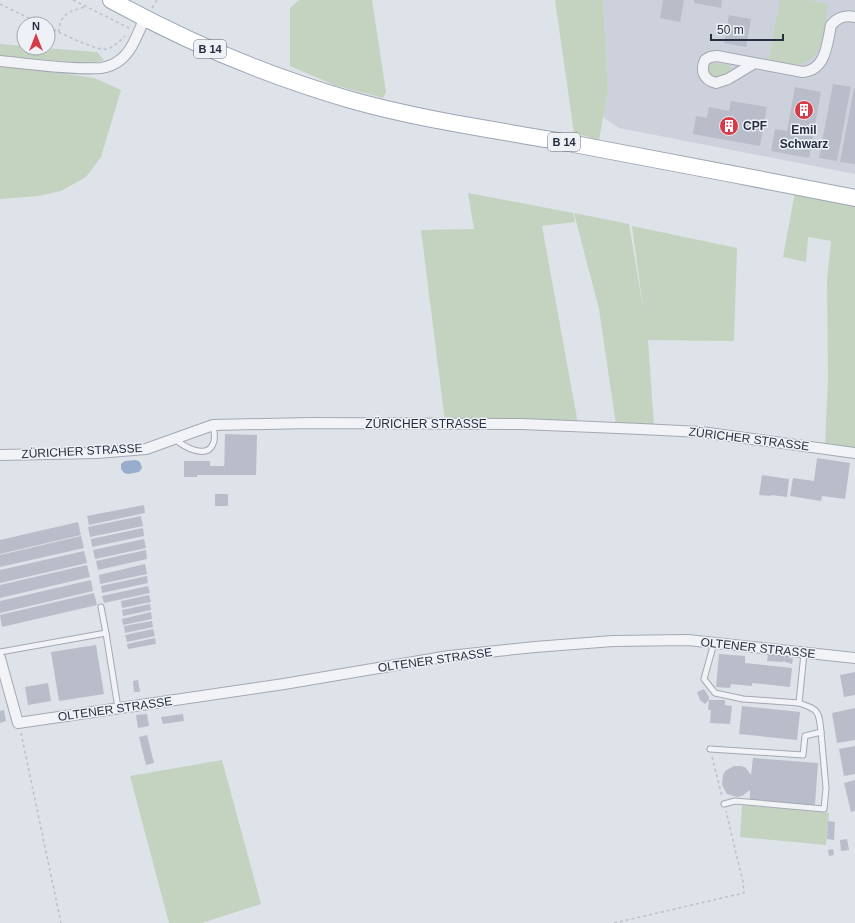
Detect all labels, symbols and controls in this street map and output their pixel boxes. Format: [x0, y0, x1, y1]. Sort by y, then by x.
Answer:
north arrow [16, 16, 56, 56]
scale bar [711, 16, 783, 42]
text: N [32, 20, 40, 32]
text: 50 m [717, 23, 744, 37]
road number: B 14 [194, 40, 226, 58]
building icon: Emil Schwarz [793, 99, 815, 121]
building icon: CPF [718, 115, 740, 137]
place label: CPF [743, 119, 767, 133]
place label: Emil Schwarz [780, 123, 828, 151]
road number: B 14 [548, 133, 580, 151]
street label: ZÜRICHER STRASSE [365, 417, 487, 431]
street label: ZÜRICHER STRASSE [688, 425, 810, 453]
street label: ZÜRICHER STRASSE [21, 441, 143, 461]
street label: OLTENER STRASSE [700, 635, 816, 661]
street label: OLTENER STRASSE [377, 645, 493, 675]
street label: OLTENER STRASSE [57, 694, 173, 724]

